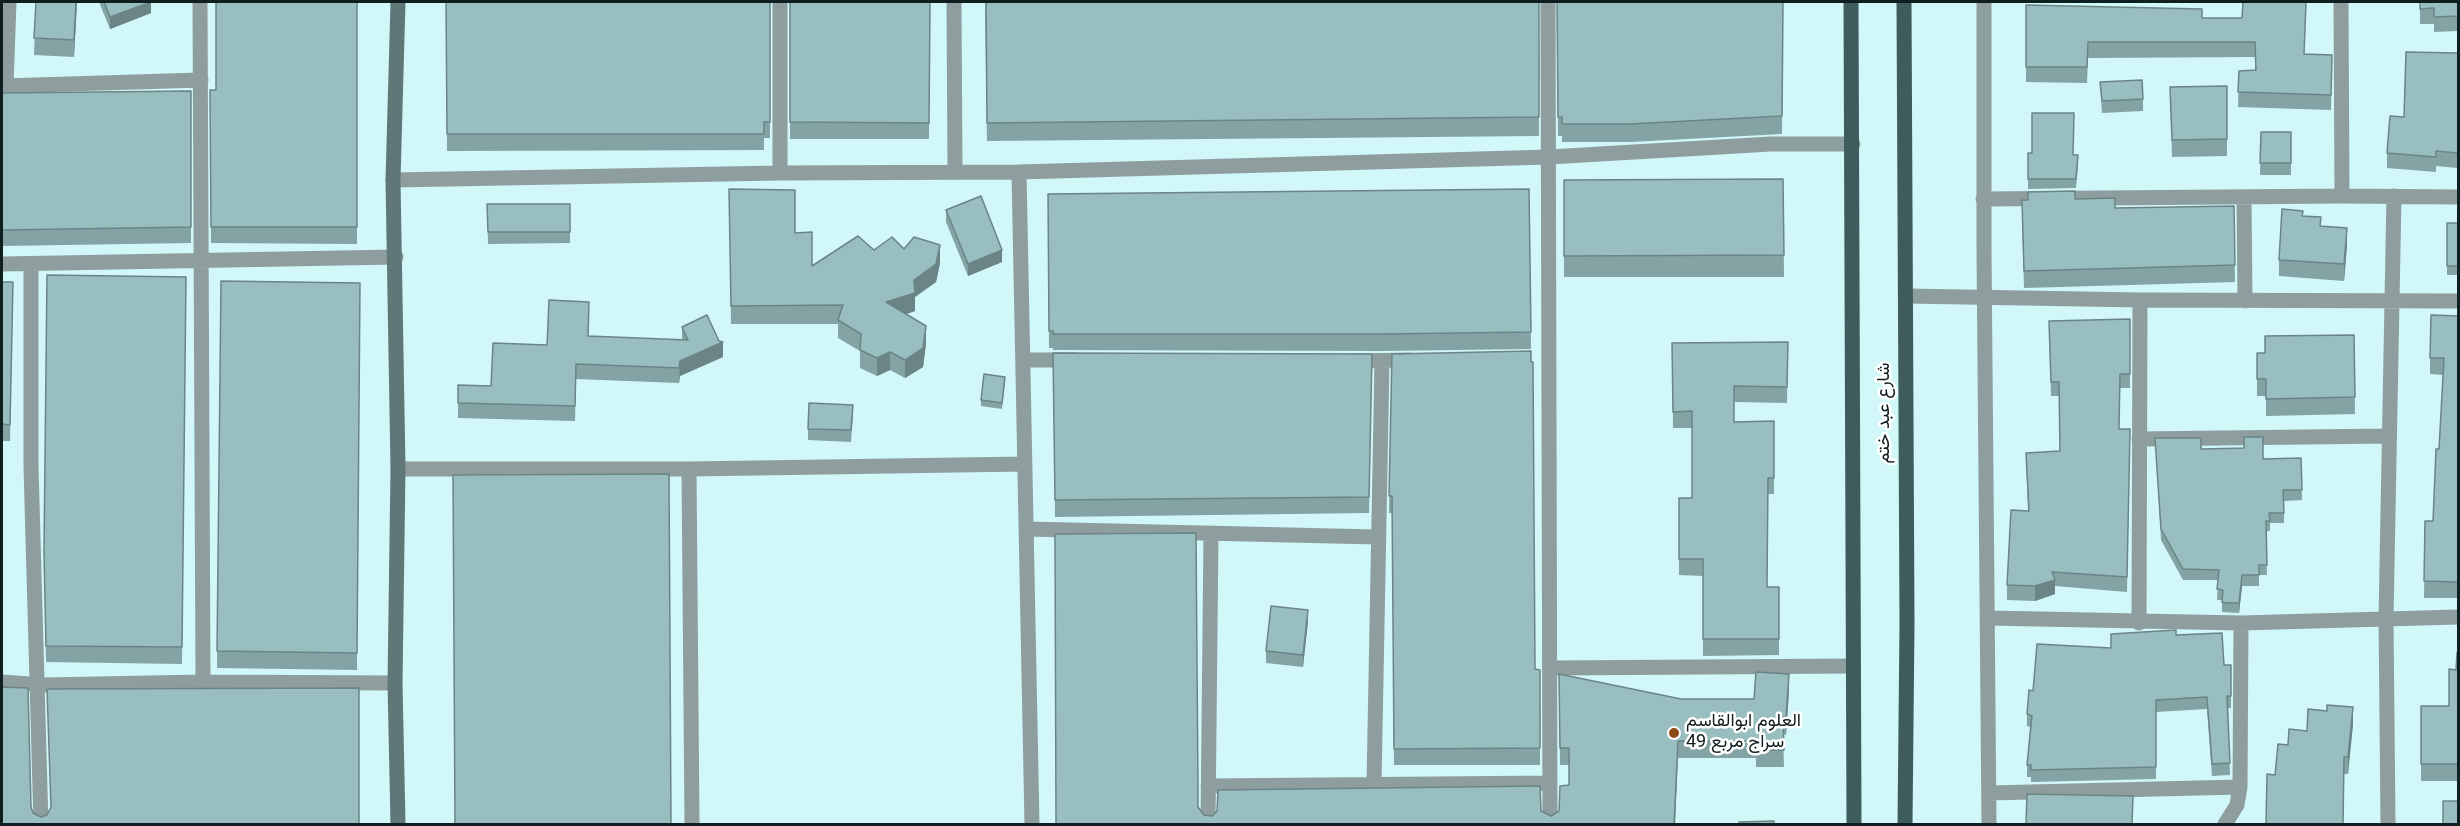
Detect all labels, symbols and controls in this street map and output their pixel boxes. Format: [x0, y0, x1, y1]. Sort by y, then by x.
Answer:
street label: شارع عبد ختم [1875, 363, 1897, 463]
place label: العلوم ابوالقاسم سراج مربع 49 [1686, 712, 1801, 754]
marker: العلوم ابوالقاسم سراج مربع 49 [1667, 726, 1681, 740]

